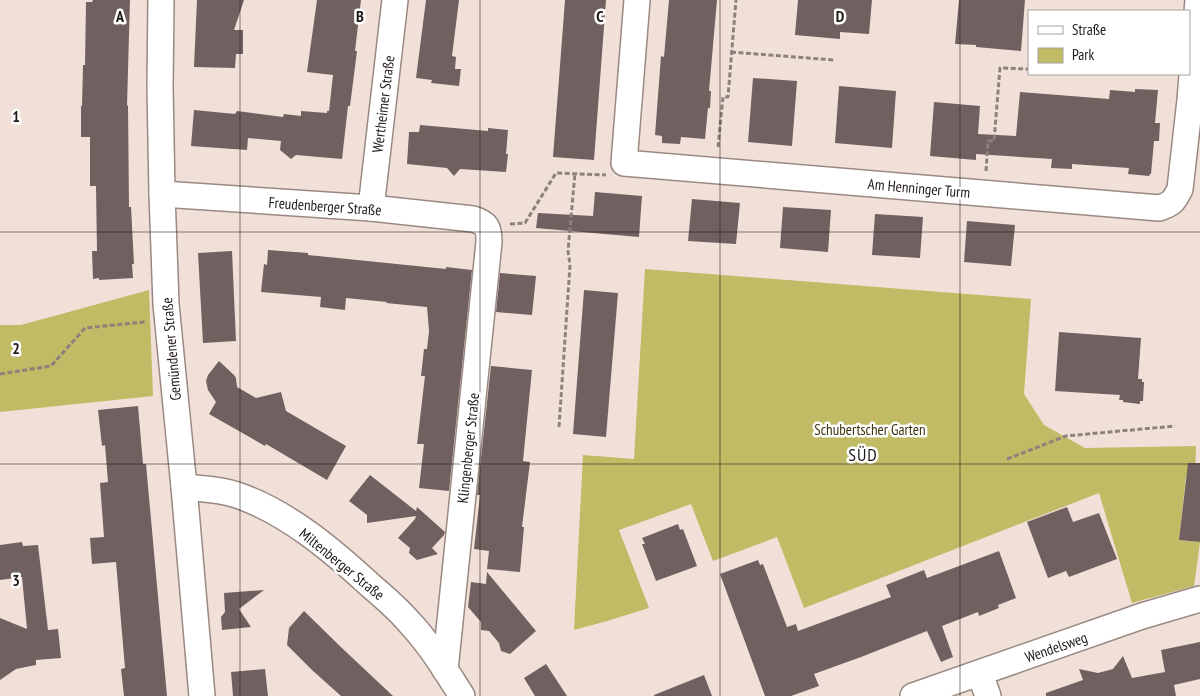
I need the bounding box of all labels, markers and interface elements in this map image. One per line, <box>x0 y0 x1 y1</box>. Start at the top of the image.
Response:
text: A <box>115 6 125 26</box>
text: B <box>356 6 364 26</box>
text: C <box>596 6 604 26</box>
text: D <box>836 6 845 26</box>
legend <box>1028 10 1190 75</box>
text: Straße <box>1072 20 1106 39</box>
text: Park <box>1072 45 1094 64</box>
street label: Wertheimer Straße <box>368 54 398 154</box>
text: 1 <box>12 106 20 126</box>
street label: Am Henninger Turm <box>867 174 971 202</box>
street label: Freudenberger Straße <box>268 193 382 219</box>
street label: Gemündener Straße <box>157 297 185 401</box>
text: 2 <box>12 338 20 358</box>
street label: Klingenberger Straße <box>453 392 483 504</box>
park label: Schubertscher Garten <box>814 420 926 439</box>
district label: SÜD <box>848 443 878 466</box>
street label: Miltenberger Straße <box>296 524 388 604</box>
text: 3 <box>12 570 20 590</box>
street label: Wendelsweg <box>1022 627 1090 667</box>

